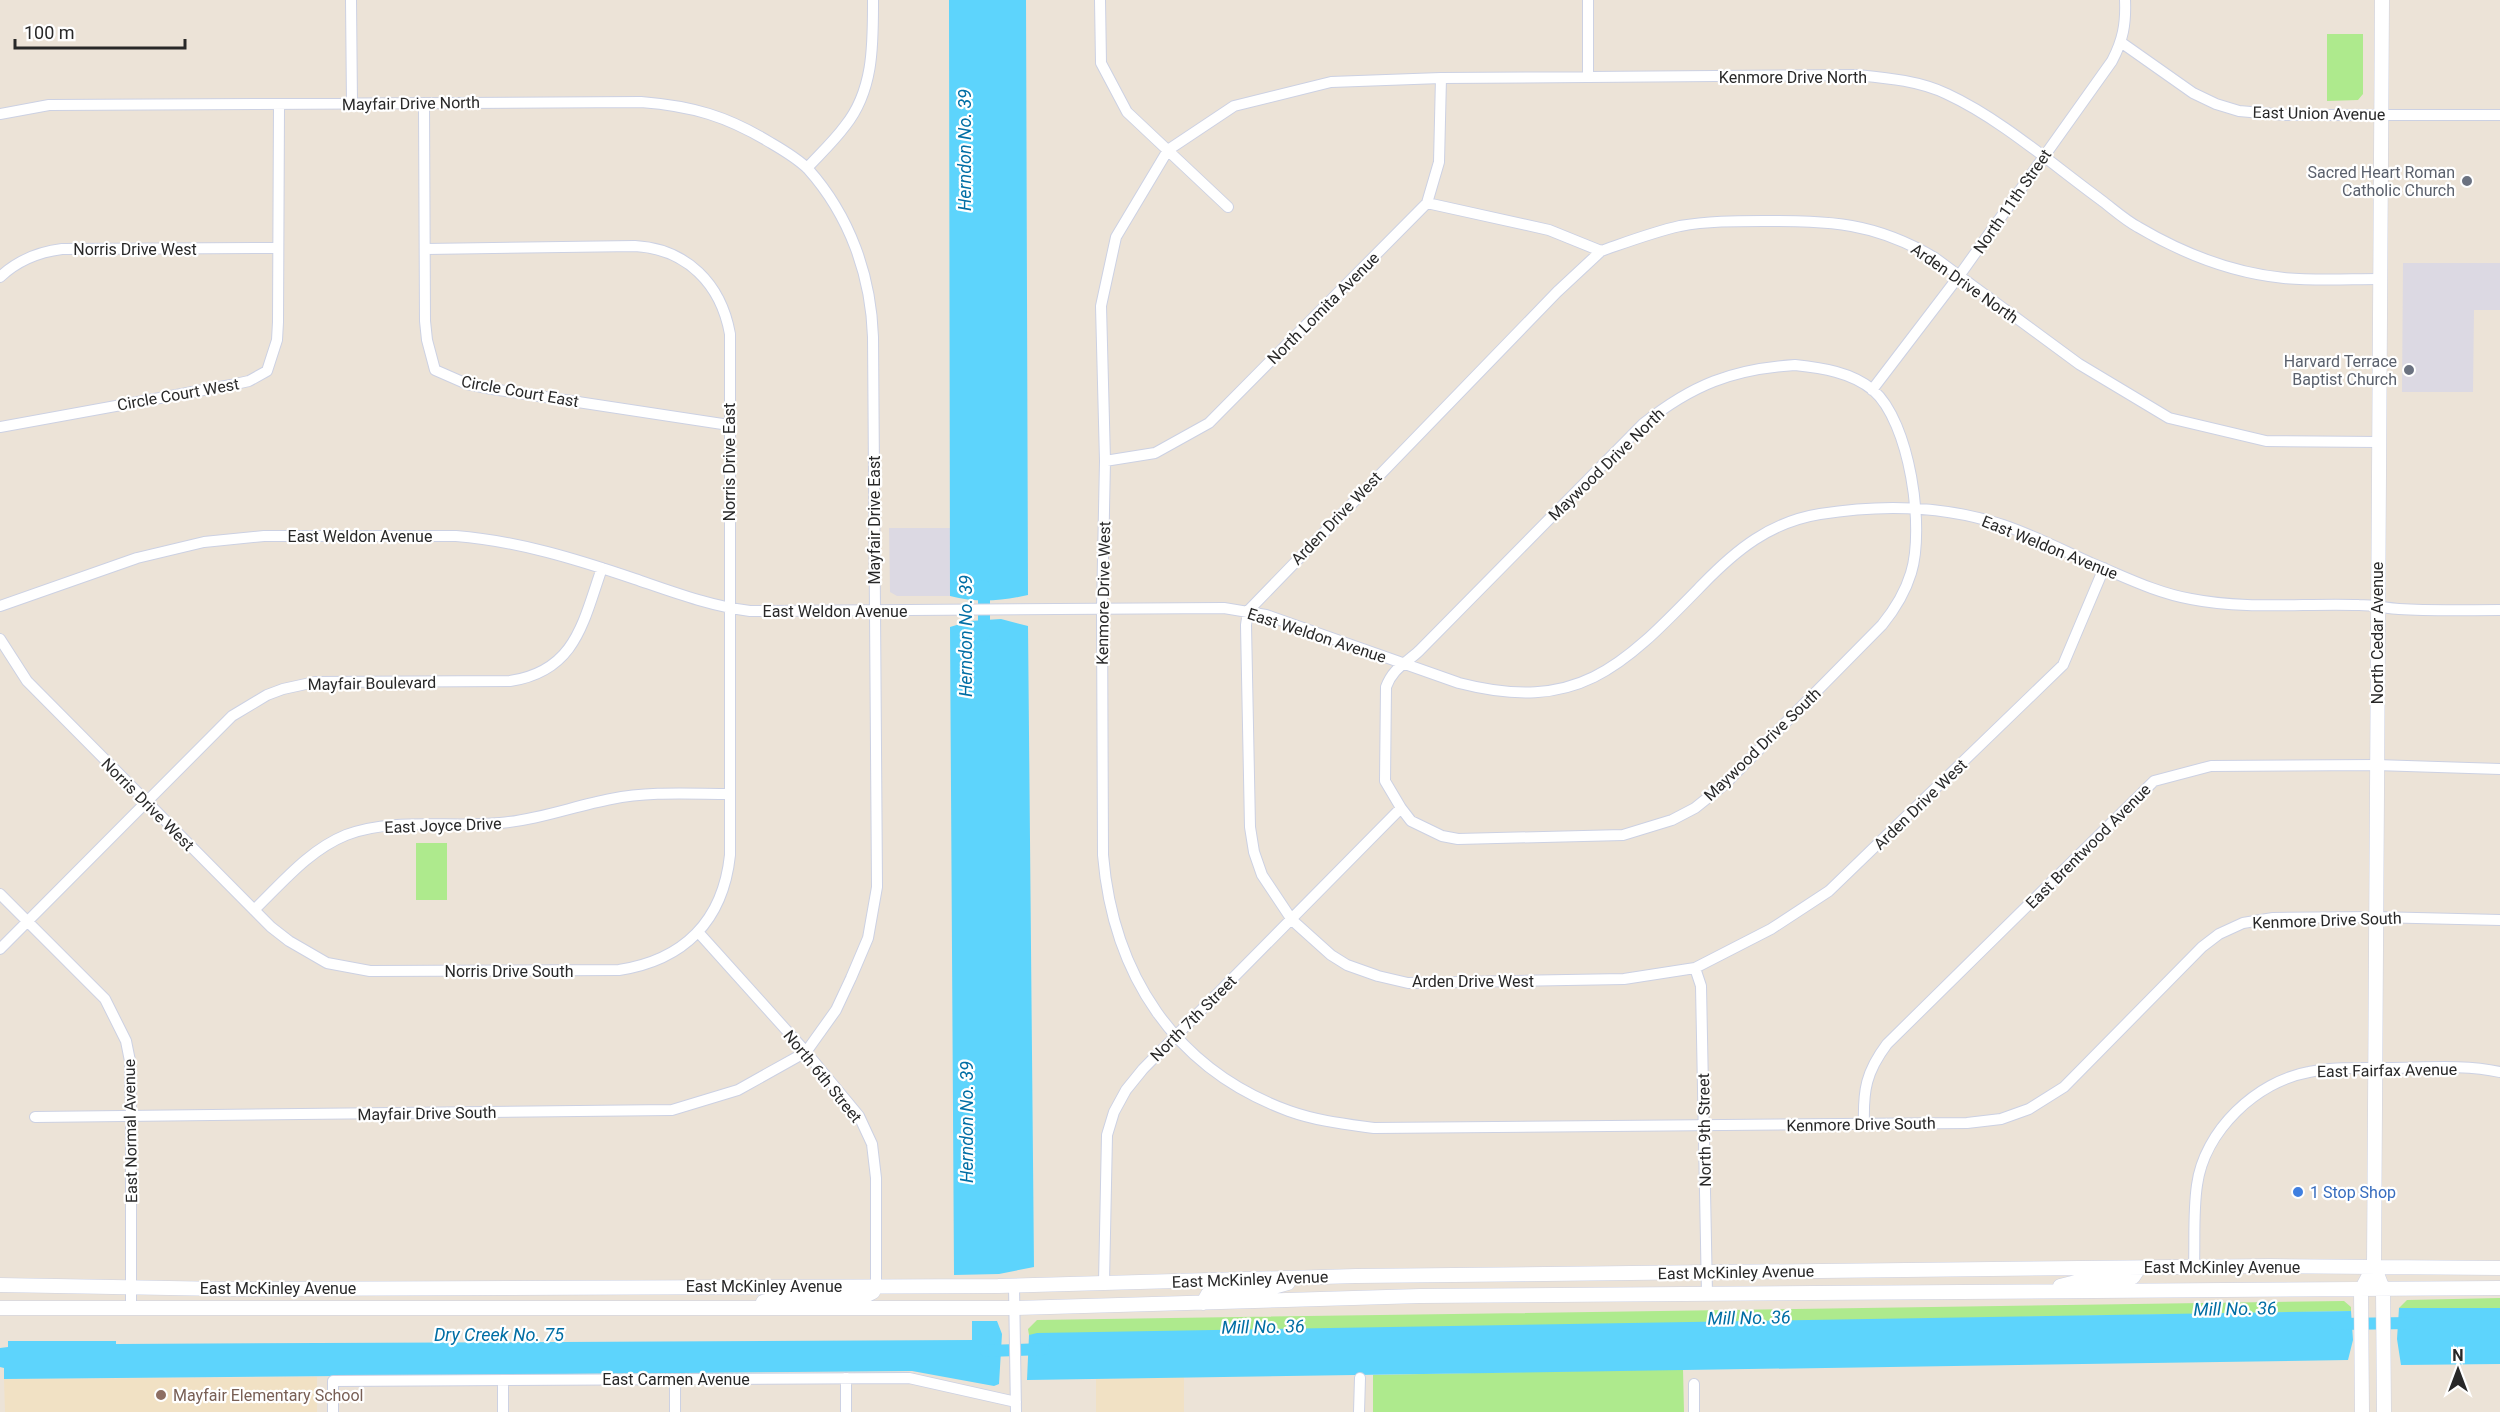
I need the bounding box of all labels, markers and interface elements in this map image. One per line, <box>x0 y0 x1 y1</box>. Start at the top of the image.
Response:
scale bar <box>15 12 184 50</box>
text: 100 m <box>24 22 75 43</box>
street label: Kenmore Drive North <box>1719 68 1867 87</box>
water label: Herndon No. 39 <box>954 89 975 211</box>
street label: Mayfair Drive North <box>342 93 480 114</box>
street label: East Union Avenue <box>2253 103 2385 124</box>
street label: North 11th Street <box>1969 146 2055 257</box>
place label: Sacred Heart Roman Catholic Church <box>2308 163 2455 200</box>
marker: Sacred Heart Roman Catholic Church <box>2460 174 2474 188</box>
street label: Arden Drive North <box>1908 239 2022 327</box>
street label: Norris Drive West <box>73 240 197 259</box>
street label: North Lomita Avenue <box>1264 249 1383 368</box>
place label: Harvard Terrace Baptist Church <box>2284 352 2397 389</box>
marker: Harvard Terrace Baptist Church <box>2402 363 2416 377</box>
street label: Circle Court East <box>460 372 580 411</box>
street label: Circle Court West <box>116 374 241 415</box>
street label: Norris Drive East <box>720 403 739 521</box>
street label: Maywood Drive North <box>1544 404 1668 525</box>
street label: Mayfair Drive East <box>865 456 884 584</box>
street label: Arden Drive West <box>1287 468 1386 569</box>
street label: East Weldon Avenue <box>1979 512 2121 583</box>
street label: Kenmore Drive West <box>1093 521 1114 665</box>
street label: East Weldon Avenue <box>288 527 432 546</box>
street label: North Cedar Avenue <box>2368 562 2387 704</box>
water label: Herndon No. 39 <box>955 575 976 697</box>
street label: East Weldon Avenue <box>763 602 907 621</box>
street label: East Weldon Avenue <box>1245 604 1389 667</box>
street label: Mayfair Boulevard <box>308 673 436 694</box>
street label: Maywood Drive South <box>1700 684 1825 805</box>
street label: Norris Drive West <box>97 754 198 855</box>
street label: Arden Drive West <box>1870 755 1971 854</box>
street label: East Brentwood Avenue <box>2022 780 2155 913</box>
street label: East Joyce Drive <box>384 814 502 837</box>
street label: Kenmore Drive South <box>2252 908 2402 933</box>
street label: Norris Drive South <box>445 962 573 981</box>
street label: North 7th Street <box>1146 971 1240 1065</box>
street label: Arden Drive West <box>1412 972 1534 991</box>
street label: North 6th Street <box>779 1026 866 1126</box>
street label: East Normal Avenue <box>120 1059 141 1203</box>
street label: East Fairfax Avenue <box>2317 1060 2457 1081</box>
water label: Herndon No. 39 <box>956 1061 977 1183</box>
street label: North 9th Street <box>1694 1073 1715 1187</box>
street label: Mayfair Drive South <box>357 1103 497 1124</box>
street label: Kenmore Drive South <box>1786 1114 1936 1135</box>
place label: 1 Stop Shop <box>2310 1183 2396 1202</box>
marker: 1 Stop Shop <box>2291 1185 2305 1199</box>
street label: East McKinley Avenue <box>2144 1258 2300 1277</box>
street label: East McKinley Avenue <box>1658 1262 1814 1283</box>
street label: East McKinley Avenue <box>1171 1267 1329 1292</box>
street label: East McKinley Avenue <box>686 1277 842 1296</box>
street label: East McKinley Avenue <box>200 1279 356 1298</box>
water label: Mill No. 36 <box>2193 1297 2277 1320</box>
water label: Mill No. 36 <box>1707 1306 1791 1329</box>
water label: Mill No. 36 <box>1221 1315 1305 1338</box>
water label: Dry Creek No. 75 <box>434 1324 564 1345</box>
north arrow <box>2428 1340 2488 1400</box>
text: N <box>2452 1346 2464 1365</box>
street label: East Carmen Avenue <box>602 1370 750 1389</box>
place label: Mayfair Elementary School <box>173 1386 363 1405</box>
marker: Mayfair Elementary School <box>154 1388 168 1402</box>

